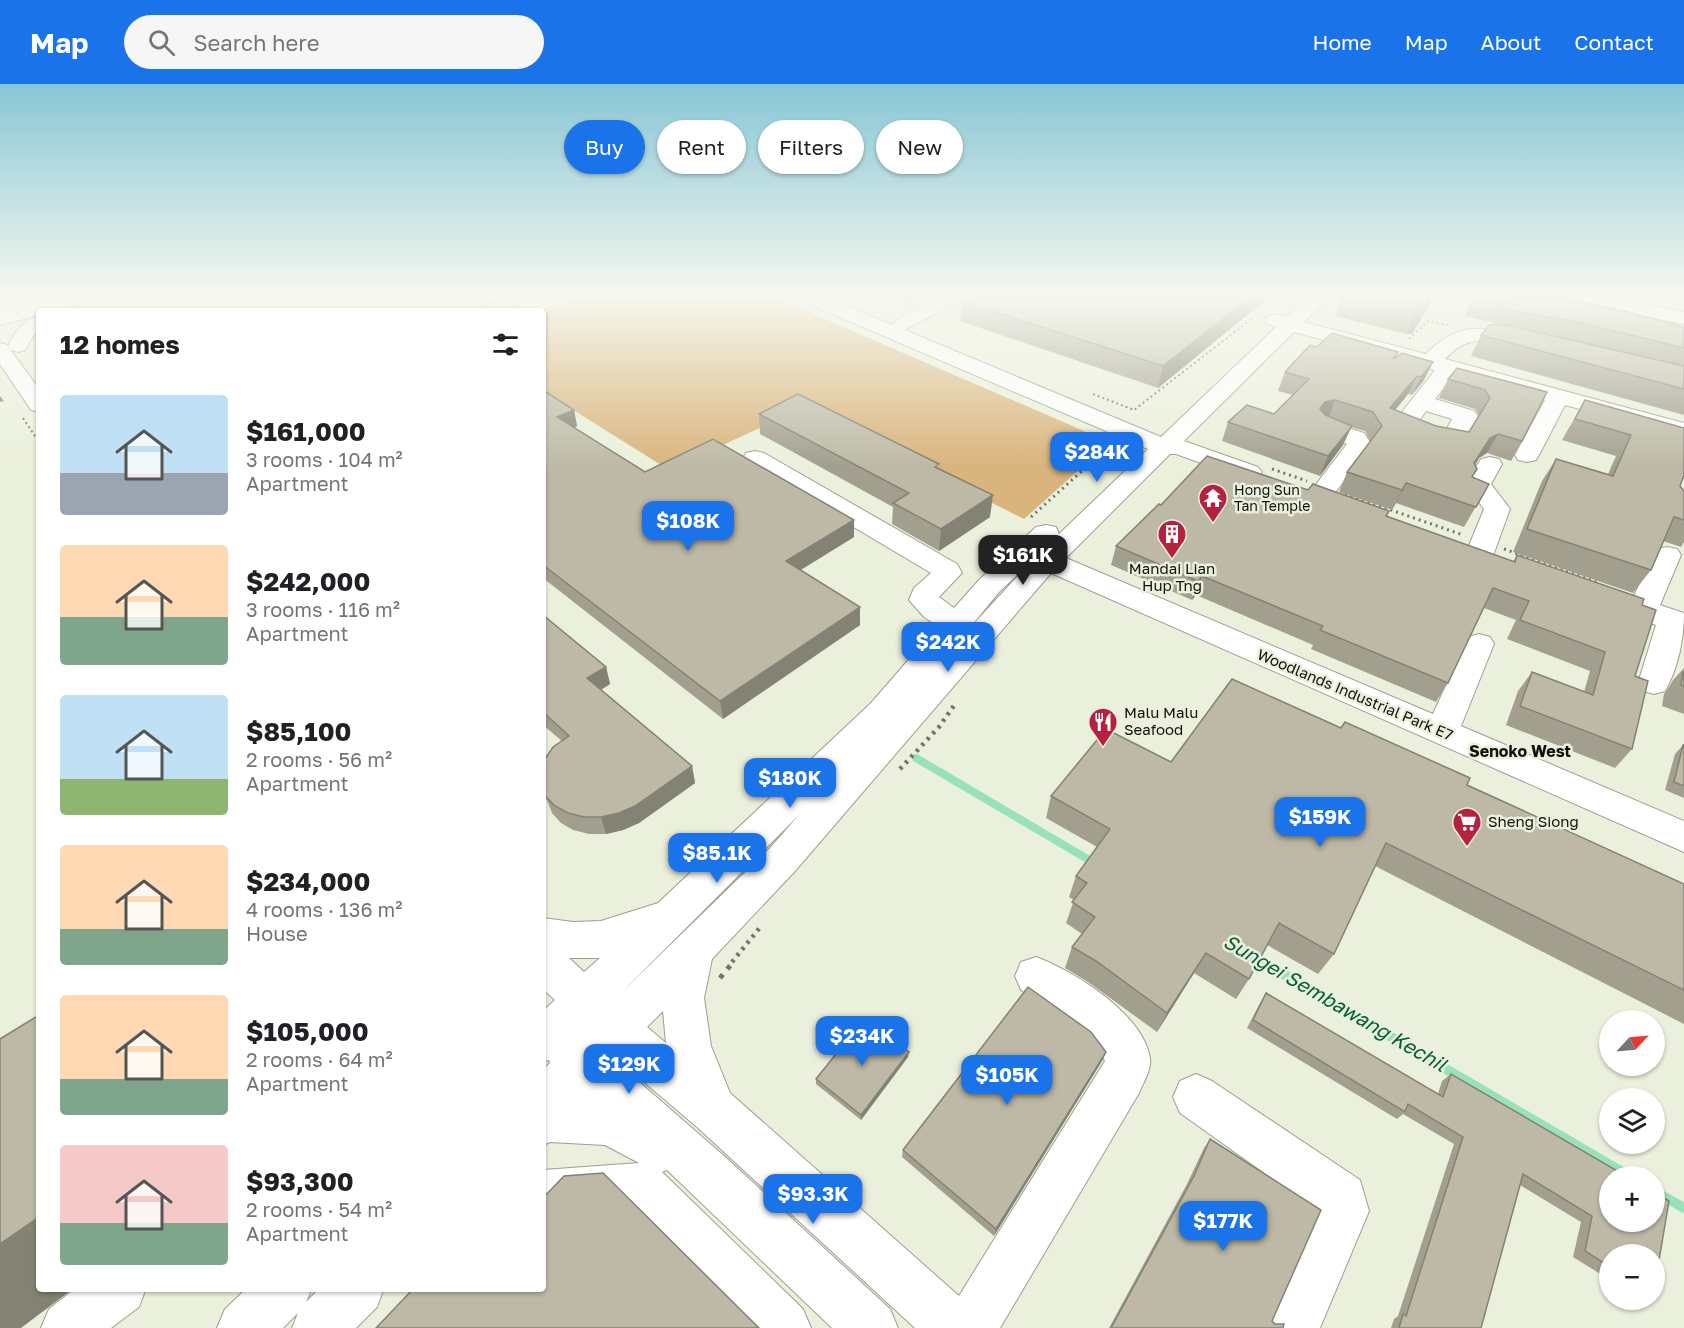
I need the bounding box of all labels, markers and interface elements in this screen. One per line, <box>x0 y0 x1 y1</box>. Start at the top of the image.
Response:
search box <box>124 15 544 69</box>
text: Map <box>30 26 88 59</box>
icon: search <box>145 26 178 59</box>
text: Search here <box>193 29 319 56</box>
text: Home <box>1312 29 1372 55</box>
text: Map <box>1405 29 1448 55</box>
text: About <box>1481 29 1541 55</box>
text: Contact <box>1574 29 1654 55</box>
chip: Buy <box>564 120 645 174</box>
chip: Rent <box>657 120 746 174</box>
chip: Filters <box>758 120 864 174</box>
chip: New <box>876 120 963 174</box>
icon: filters <box>489 328 522 361</box>
text: 12 homes <box>60 329 180 360</box>
text: $161,000 <box>246 416 366 447</box>
icon: home <box>108 419 180 491</box>
pin: $284K <box>1055 432 1139 483</box>
text: $284K <box>1064 439 1130 463</box>
text: 3 rooms · 104 m² <box>246 447 403 471</box>
text: Apartment <box>246 471 349 495</box>
place label: Hong Sun Tan Temple <box>1234 481 1310 514</box>
temple icon: Hong Sun Tan Temple <box>1197 482 1229 524</box>
pin: $108K <box>646 501 730 552</box>
text: $108K <box>656 508 720 532</box>
building icon: Mandai Lian Hup Tng <box>1156 518 1188 560</box>
pin: $161K <box>981 535 1065 586</box>
text: $161K <box>992 542 1054 566</box>
place label: Mandai Lian Hup Tng <box>1129 559 1215 594</box>
text: $242,000 <box>246 566 370 597</box>
icon: home <box>108 569 180 641</box>
text: 3 rooms · 116 m² <box>246 597 400 621</box>
text: Apartment <box>246 621 349 645</box>
pin: $242K <box>906 622 990 673</box>
text: $242K <box>916 629 980 653</box>
street label: Woodlands Industrial Park E7 <box>1255 645 1456 744</box>
place label: Malu Malu Seafood <box>1124 703 1198 738</box>
restaurant icon: Malu Malu Seafood <box>1087 706 1119 748</box>
text: $85,100 <box>246 716 351 747</box>
icon: home <box>108 719 180 791</box>
district label: Senoko West <box>1469 741 1571 761</box>
text: 2 rooms · 56 m² <box>246 747 392 771</box>
pin: $180K <box>748 758 832 809</box>
text: $180K <box>758 765 822 789</box>
text: Apartment <box>246 771 349 795</box>
pin: $159K <box>1278 797 1362 848</box>
text: $159K <box>1288 804 1352 828</box>
supermarket icon: Sheng Siong <box>1451 806 1483 848</box>
place label: Sheng Siong <box>1488 812 1579 830</box>
pin: $85.1K <box>668 833 766 884</box>
text: $85.1K <box>682 840 752 864</box>
text: $234,000 <box>246 866 370 897</box>
icon: home <box>108 869 180 941</box>
text: 4 rooms · 136 m² <box>246 897 403 921</box>
text: House <box>246 921 308 945</box>
water label: Sungei Sembawang Kechil <box>1219 928 1452 1077</box>
north arrow <box>1599 1010 1665 1076</box>
map controls <box>1599 1010 1665 1310</box>
text: $105,000 <box>246 1016 369 1047</box>
pin: $234K <box>820 1016 904 1067</box>
icon: home <box>108 1019 180 1091</box>
text: $234K <box>830 1023 894 1047</box>
pin: $129K <box>587 1044 671 1095</box>
text: 2 rooms · 64 m² <box>246 1047 393 1071</box>
text: $129K <box>597 1051 661 1075</box>
pin: $105K <box>965 1055 1049 1106</box>
text: $105K <box>975 1062 1039 1086</box>
text: Apartment <box>246 1071 349 1095</box>
button: layers <box>1599 1088 1665 1154</box>
text: $93,300 <box>246 1166 354 1197</box>
button: + <box>1599 1166 1665 1232</box>
icon: home <box>108 1169 180 1241</box>
pin: $93.3K <box>764 1174 862 1225</box>
text: $93.3K <box>777 1181 849 1205</box>
text: 2 rooms · 54 m² <box>246 1197 392 1221</box>
pin: $177K <box>1181 1201 1265 1252</box>
text: $177K <box>1193 1208 1253 1232</box>
text: Apartment <box>246 1221 349 1245</box>
button: − <box>1599 1244 1665 1310</box>

